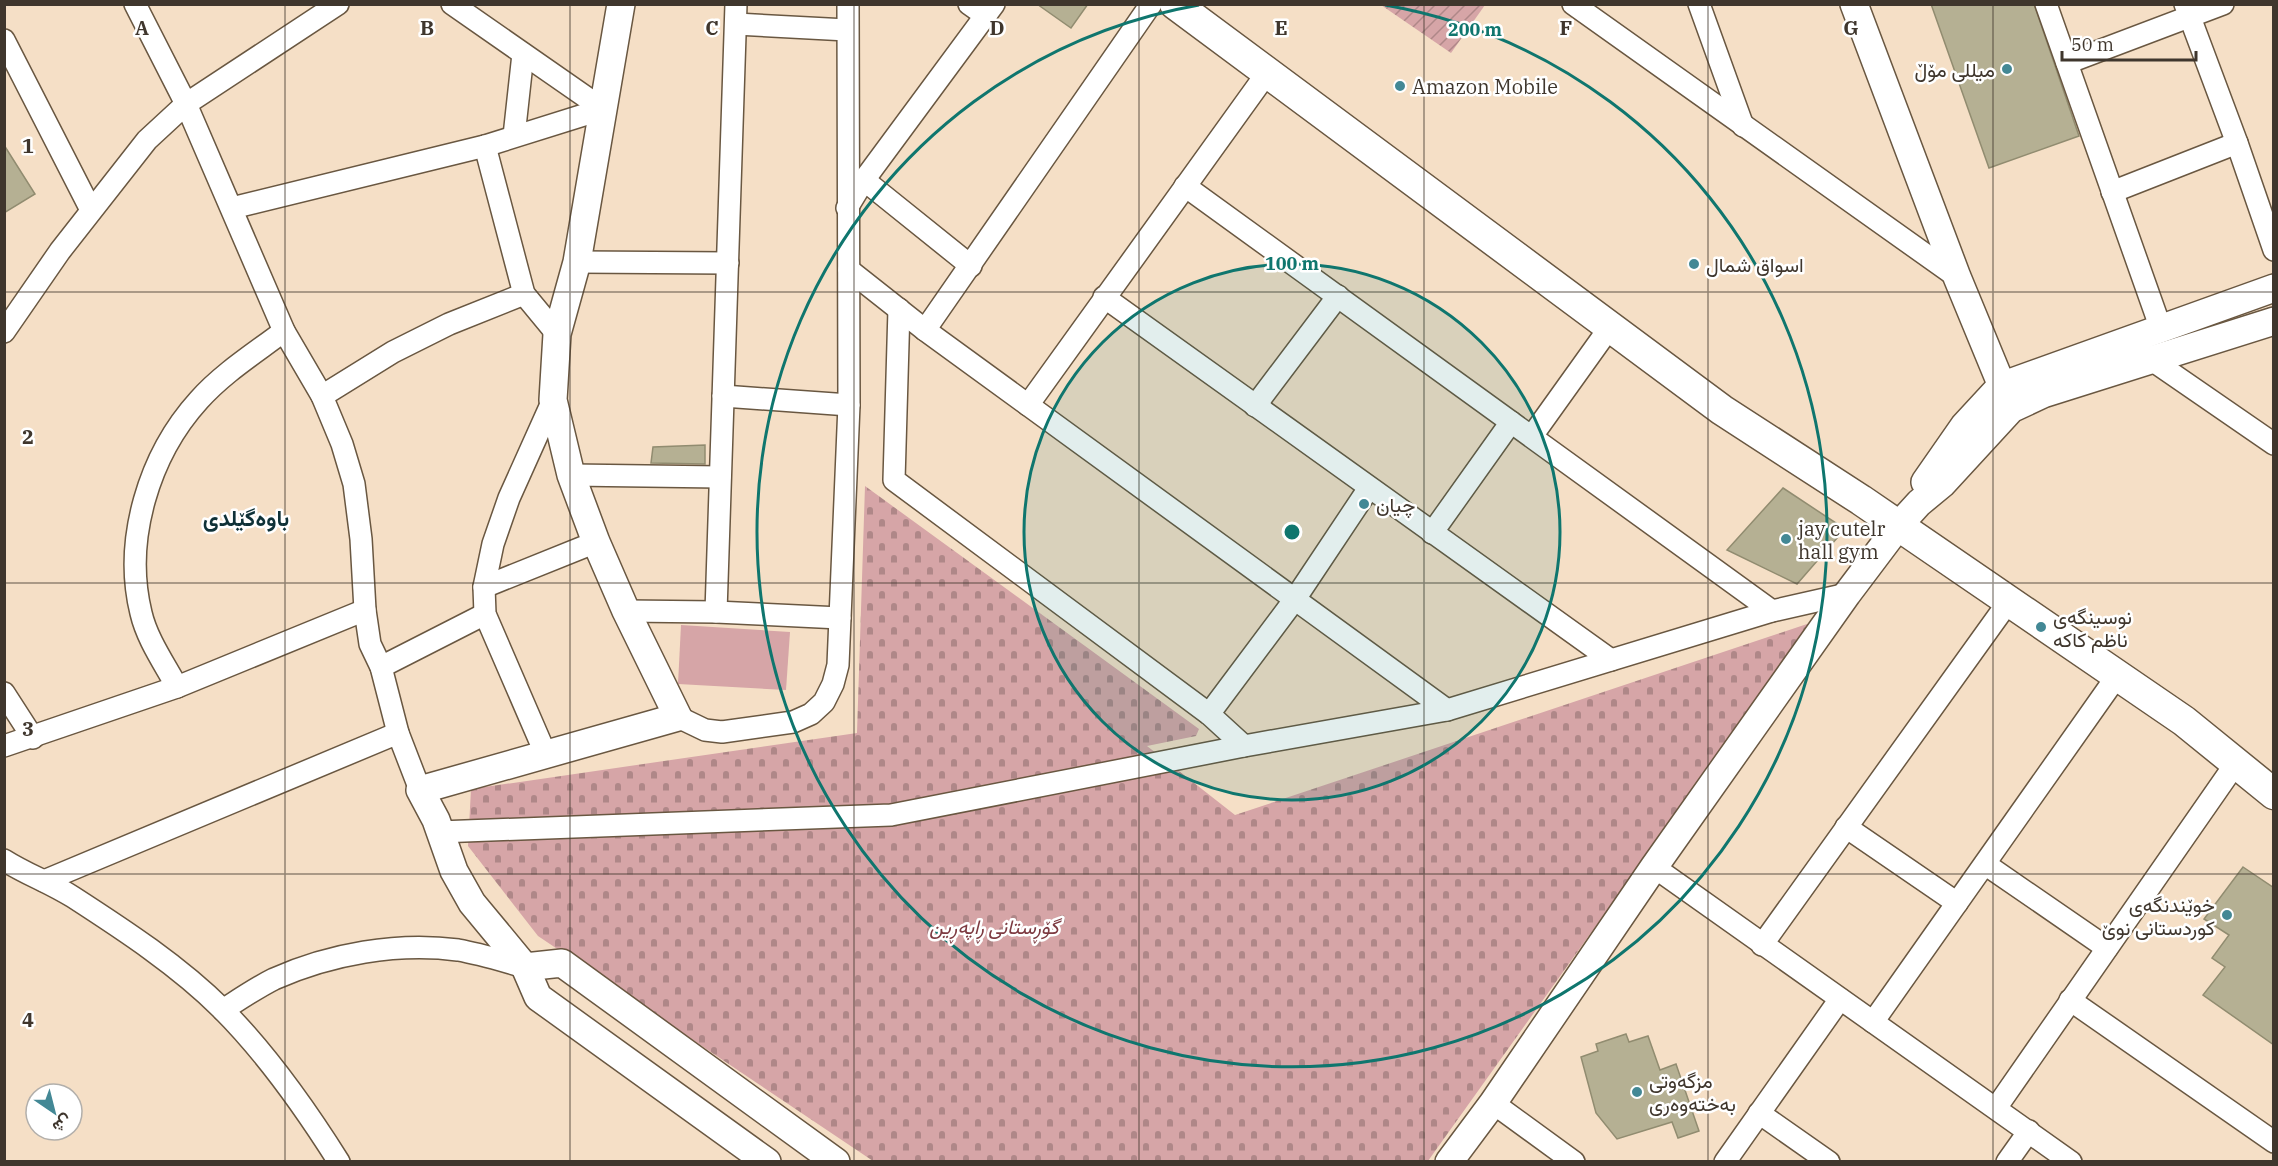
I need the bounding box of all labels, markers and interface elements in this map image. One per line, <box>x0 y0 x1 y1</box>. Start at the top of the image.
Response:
text: A <box>135 14 149 41</box>
text: B <box>420 14 434 41</box>
text: C <box>705 14 719 41</box>
text: D <box>989 14 1005 41</box>
text: E <box>1274 14 1288 41</box>
text: F <box>1560 14 1572 41</box>
text: G <box>1843 14 1859 41</box>
text: 200 m <box>1448 18 1503 41</box>
scale bar <box>2062 24 2196 62</box>
text: 50 m <box>2071 33 2114 56</box>
place label: میللی مۆڵ <box>1914 56 1995 83</box>
marker: میللی مۆڵ <box>2000 62 2014 76</box>
place label: Amazon Mobile <box>1412 73 1558 100</box>
marker: Amazon Mobile <box>1393 79 1407 93</box>
text: 1 <box>22 132 34 159</box>
place label: اسواق شمال <box>1706 251 1804 278</box>
text: 100 m <box>1265 252 1320 275</box>
marker: اسواق شمال <box>1687 257 1701 271</box>
text: 2 <box>22 423 34 450</box>
place label: چيان <box>1376 491 1415 519</box>
marker: چيان <box>1357 497 1371 511</box>
district label: باوەگێلدی <box>203 503 289 532</box>
place label: jay cutelr hall gym <box>1797 515 1886 565</box>
centre of rings <box>1282 522 1302 542</box>
marker: jay cutelr hall gym <box>1779 532 1793 546</box>
place label: نوسینگەی ناظم کاکە <box>2053 603 2132 653</box>
marker: نوسینگەی ناظم کاکە <box>2034 620 2048 634</box>
text: 3 <box>22 715 34 742</box>
place label: خوێندنگەی کوردستانی نوێ <box>2102 891 2215 941</box>
marker: خوێندنگەی کوردستانی نوێ <box>2220 908 2234 922</box>
park label: گۆڕستانی ڕاپەڕین <box>929 913 1063 944</box>
text: 4 <box>22 1006 34 1033</box>
place label: مزگەوتی بەختەوەری <box>1649 1067 1736 1117</box>
north arrow <box>24 1082 84 1142</box>
marker: مزگەوتی بەختەوەری <box>1630 1085 1644 1099</box>
text: ش <box>49 1111 76 1138</box>

